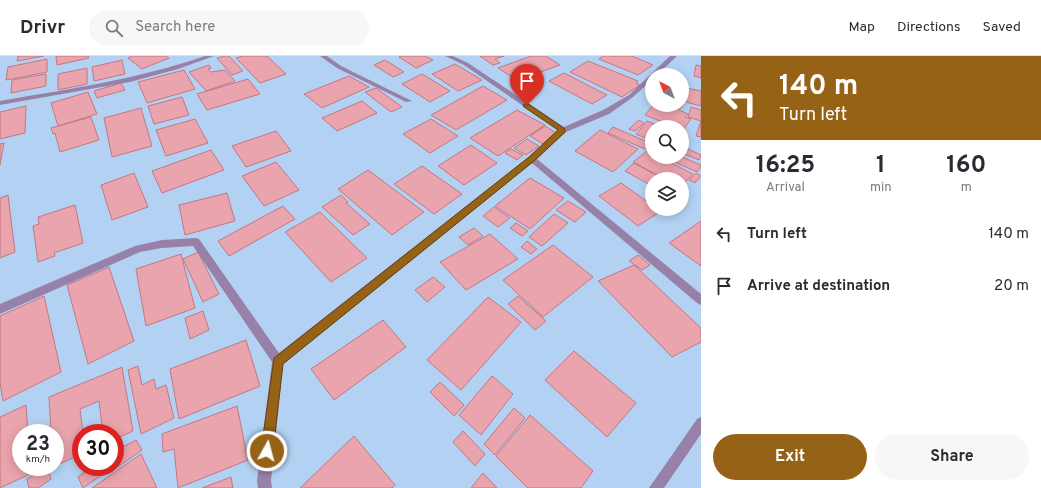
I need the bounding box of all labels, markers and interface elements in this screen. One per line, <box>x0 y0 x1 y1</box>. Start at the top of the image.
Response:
search box <box>89 10 369 46</box>
text: Drivr <box>20 16 65 40</box>
icon: search <box>103 17 125 39</box>
text: Search here <box>135 18 215 37</box>
text: Map <box>849 19 875 36</box>
text: Directions <box>897 19 961 36</box>
text: Saved <box>983 19 1021 36</box>
pin <box>510 64 544 105</box>
north arrow <box>645 68 689 112</box>
map controls <box>645 68 689 216</box>
text: 140 m <box>779 69 858 105</box>
icon: arrive <box>516 70 538 92</box>
icon: left <box>713 72 765 124</box>
text: Turn left <box>779 104 847 127</box>
button: search <box>645 120 689 164</box>
text: 16:25 <box>756 151 815 181</box>
text: 1 <box>876 151 886 181</box>
text: 160 <box>946 151 986 181</box>
button: layers <box>645 172 689 216</box>
text: Arrival <box>766 180 805 196</box>
text: min <box>870 180 892 196</box>
text: m <box>961 180 972 196</box>
icon: left <box>713 223 735 245</box>
text: Turn left <box>747 225 807 244</box>
text: 140 m <box>989 225 1029 244</box>
icon: arrive <box>713 275 735 297</box>
text: Arrive at destination <box>747 277 890 296</box>
text: 20 m <box>994 277 1029 296</box>
speed limit sign: 30 <box>72 424 124 476</box>
position arrow <box>246 430 288 472</box>
text: 23 <box>26 432 50 458</box>
button: Exit <box>713 434 867 480</box>
button: Share <box>875 434 1029 480</box>
text: km/h <box>26 453 50 466</box>

